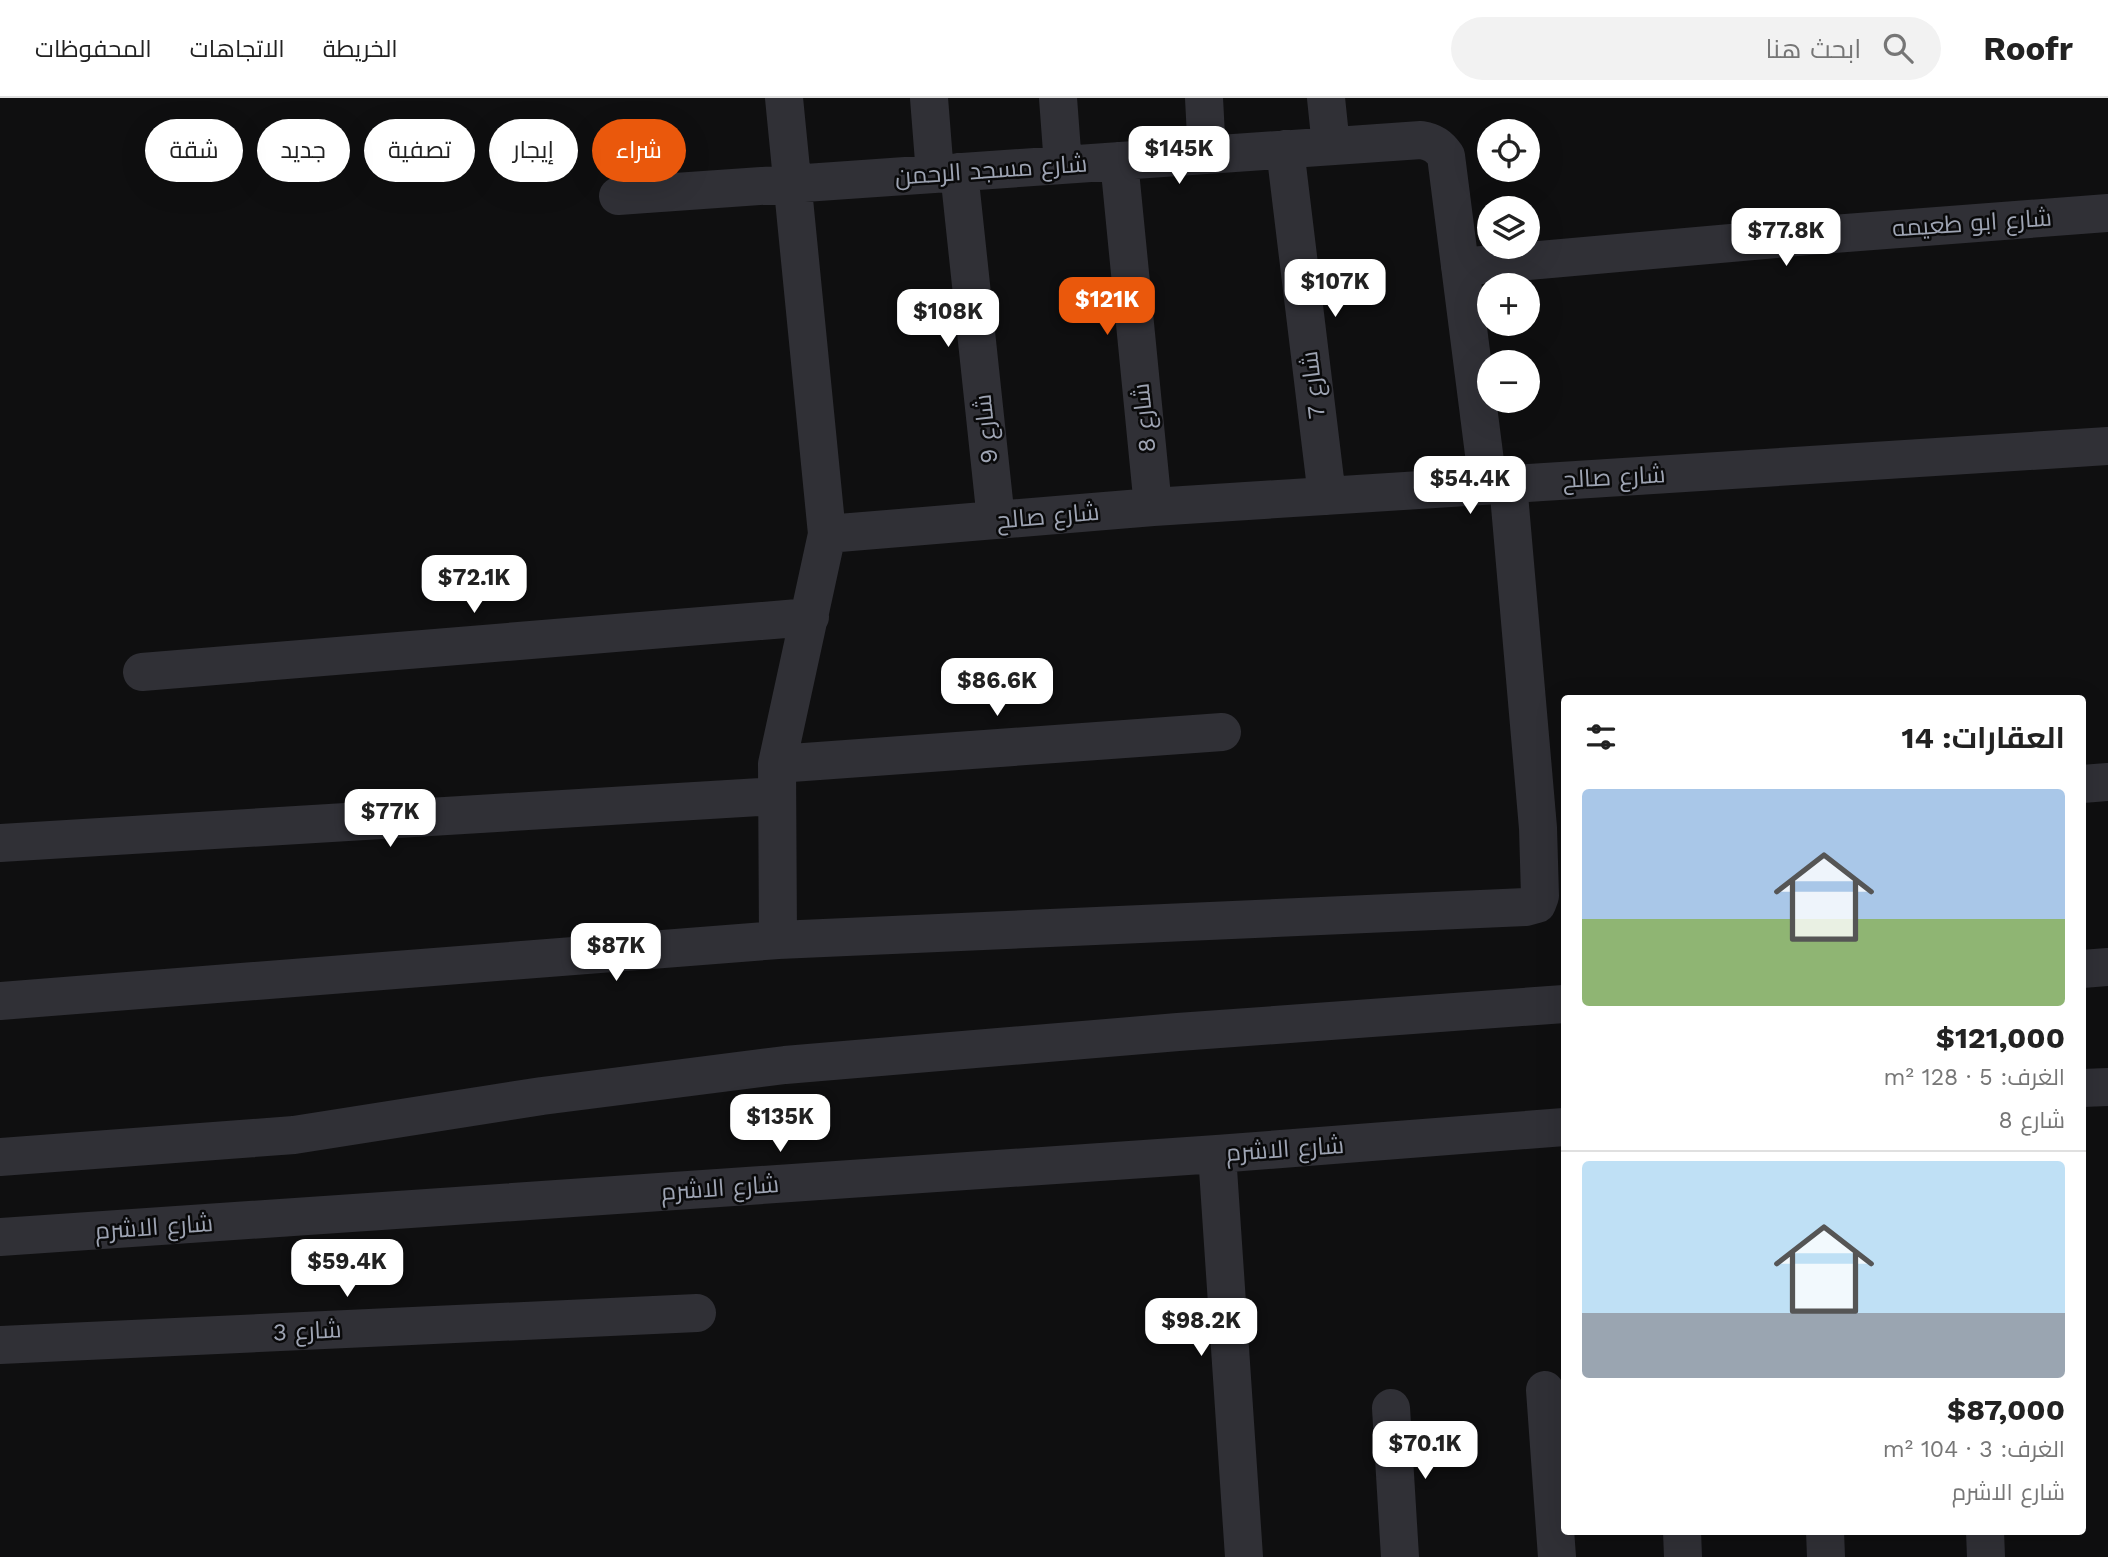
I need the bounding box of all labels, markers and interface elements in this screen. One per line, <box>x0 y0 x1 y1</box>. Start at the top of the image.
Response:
search box <box>1451 17 1941 80</box>
icon: search <box>1879 29 1917 67</box>
text: Roofr <box>1983 29 2073 68</box>
text: ابحث هنا <box>1765 34 1861 64</box>
text: المحفوظات <box>35 35 152 63</box>
text: الاتجاهات <box>190 35 285 63</box>
text: الخريطة <box>323 35 398 63</box>
chip: شقة <box>145 119 243 182</box>
chip: جديد <box>257 119 350 182</box>
chip: تصفية <box>364 119 475 182</box>
chip: إيجار <box>489 119 578 182</box>
chip: شراء <box>592 119 686 182</box>
map controls <box>1477 119 1540 413</box>
button: locate <box>1477 119 1540 182</box>
pin: $145K <box>1130 126 1228 186</box>
text: $145K <box>1145 135 1213 162</box>
street label: شارع مسجد الرحمن <box>894 149 1088 193</box>
button: layers <box>1477 196 1540 259</box>
street label: شارع ابو طعيمه <box>1891 203 2053 245</box>
pin: $77.8K <box>1729 208 1843 268</box>
text: $77.8K <box>1748 217 1825 244</box>
pin: $107K <box>1286 260 1384 319</box>
text: $107K <box>1301 268 1369 295</box>
button: + <box>1477 273 1540 336</box>
pin: $121K <box>1058 278 1156 337</box>
text: $121K <box>1075 286 1139 313</box>
pin: $108K <box>899 289 997 349</box>
text: $108K <box>913 298 983 325</box>
street label: شارع 7 <box>1295 349 1333 421</box>
button: − <box>1477 350 1540 413</box>
street label: شارع 8 <box>1126 382 1164 454</box>
street label: شارع 9 <box>968 393 1006 465</box>
pin: $54.4K <box>1413 456 1527 516</box>
street label: شارع صالح <box>1562 460 1666 496</box>
text: $54.4K <box>1430 465 1510 492</box>
street label: شارع صالح <box>995 498 1101 536</box>
pin: $72.1K <box>417 556 531 615</box>
text: $72.1K <box>438 564 510 591</box>
pin: $86.6K <box>940 658 1054 718</box>
text: $86.6K <box>957 667 1037 694</box>
icon: filters <box>1582 718 1620 756</box>
text: العقارات: 14 <box>1901 720 2065 755</box>
pin: $77K <box>349 790 431 849</box>
text: $77K <box>361 798 419 825</box>
icon: home <box>1761 834 1887 960</box>
pin: $87K <box>575 924 657 983</box>
text: $87K <box>587 932 645 959</box>
text: $121,000 <box>1936 1020 2065 1055</box>
text: الغرف: 5 · 128 m² <box>1884 1064 2065 1091</box>
pin: $135K <box>731 1094 829 1154</box>
text: $135K <box>746 1103 814 1130</box>
text: شارع 8 <box>1998 1107 2065 1134</box>
street label: شارع الاشرم <box>1225 1131 1345 1169</box>
street label: شارع الاشرم <box>660 1170 780 1208</box>
icon: home <box>1761 1206 1887 1332</box>
street label: شارع الاشرم <box>94 1209 214 1247</box>
pin: $59.4K <box>290 1240 404 1299</box>
text: $59.4K <box>307 1248 387 1275</box>
pin: $98.2K <box>1144 1298 1258 1358</box>
text: $98.2K <box>1161 1307 1241 1334</box>
street label: شارع 3 <box>272 1315 342 1349</box>
text: $87,000 <box>1947 1392 2065 1427</box>
pin: $70.1K <box>1368 1422 1482 1481</box>
text: $70.1K <box>1389 1430 1461 1457</box>
text: الغرف: 3 · 104 m² <box>1883 1436 2065 1463</box>
text: شارع الاشرم <box>1952 1479 2065 1506</box>

